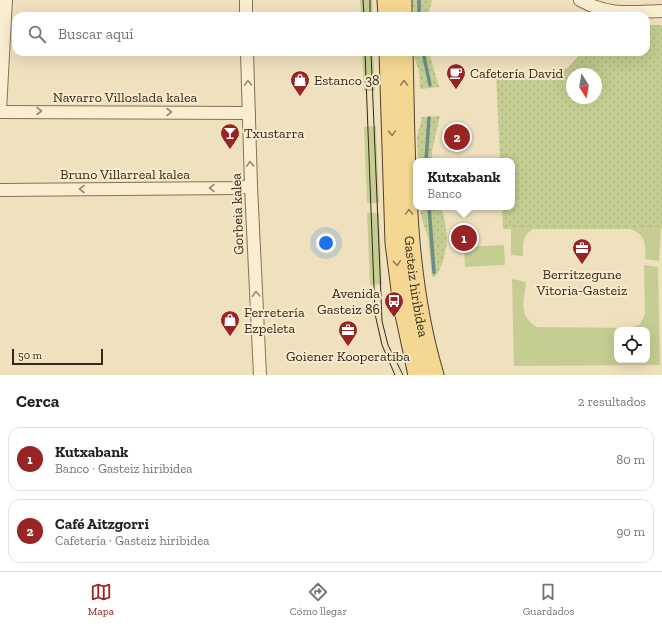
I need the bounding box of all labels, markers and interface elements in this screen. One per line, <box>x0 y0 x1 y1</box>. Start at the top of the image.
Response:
search box <box>12 12 650 56</box>
icon: search <box>26 23 48 45</box>
text: Buscar aquí <box>58 25 134 43</box>
cafe icon: Cafetería David <box>445 62 467 90</box>
place label: Cafetería David <box>470 65 564 82</box>
north arrow <box>566 68 602 104</box>
shop icon: Estanco 38 <box>289 69 311 97</box>
place label: Estanco 38 <box>314 72 380 89</box>
one-way arrow <box>244 80 252 86</box>
one-way arrow <box>400 80 408 86</box>
street label: Navarro Villoslada kalea <box>53 89 198 106</box>
one-way arrow <box>36 107 42 115</box>
one-way arrow <box>166 108 172 116</box>
bar icon: Txustarra <box>219 122 241 150</box>
pin: 2 <box>444 122 470 152</box>
place label: Txustarra <box>244 125 304 142</box>
one-way arrow <box>388 130 396 136</box>
popup <box>413 158 515 210</box>
one-way arrow <box>246 161 254 167</box>
street label: Bruno Villarreal kalea <box>60 166 190 183</box>
text: Kutxabank <box>427 168 501 186</box>
street label: Gorbeia kalea <box>228 173 247 255</box>
one-way arrow <box>209 184 215 192</box>
one-way arrow <box>79 185 85 193</box>
text: Banco <box>427 186 462 201</box>
one-way arrow <box>404 209 413 215</box>
pin: 1 <box>451 223 477 253</box>
your location <box>316 233 336 253</box>
street label: Gasteiz hiribidea <box>401 235 432 339</box>
office icon: Berritzegune Vitoria-Gasteiz <box>571 237 593 265</box>
one-way arrow <box>393 260 402 266</box>
place label: Berritzegune Vitoria-Gasteiz <box>535 266 628 299</box>
place label: Avenida Gasteiz 86 <box>317 285 380 318</box>
bus stop icon: Avenida Gasteiz 86 <box>383 290 405 318</box>
one-way arrow <box>251 291 260 297</box>
place label: Ferretería Ezpeleta <box>244 304 305 337</box>
shop icon: Ferretería Ezpeleta <box>219 309 241 337</box>
office icon: Goiener Kooperatiba <box>337 319 359 347</box>
map controls <box>614 327 650 363</box>
button: locate <box>614 327 650 363</box>
scale bar <box>12 347 103 366</box>
place label: Goiener Kooperatiba <box>286 348 410 365</box>
text: 50 m <box>18 349 42 362</box>
text: Cerca <box>16 391 59 411</box>
text: 2 resultados <box>578 394 646 409</box>
text: Kutxabank <box>55 443 128 461</box>
text: 1 <box>27 452 33 467</box>
text: 80 m <box>616 452 645 467</box>
text: Banco · Gasteiz hiribidea <box>55 461 193 476</box>
text: Café Aitzgorri <box>55 515 149 533</box>
text: 2 <box>27 524 33 539</box>
text: 90 m <box>616 524 645 539</box>
text: Cafetería · Gasteiz hiribidea <box>55 533 210 548</box>
tab: Mapa <box>88 581 114 618</box>
tab: Cómo llegar <box>290 581 347 618</box>
tab: Guardados <box>523 581 574 618</box>

